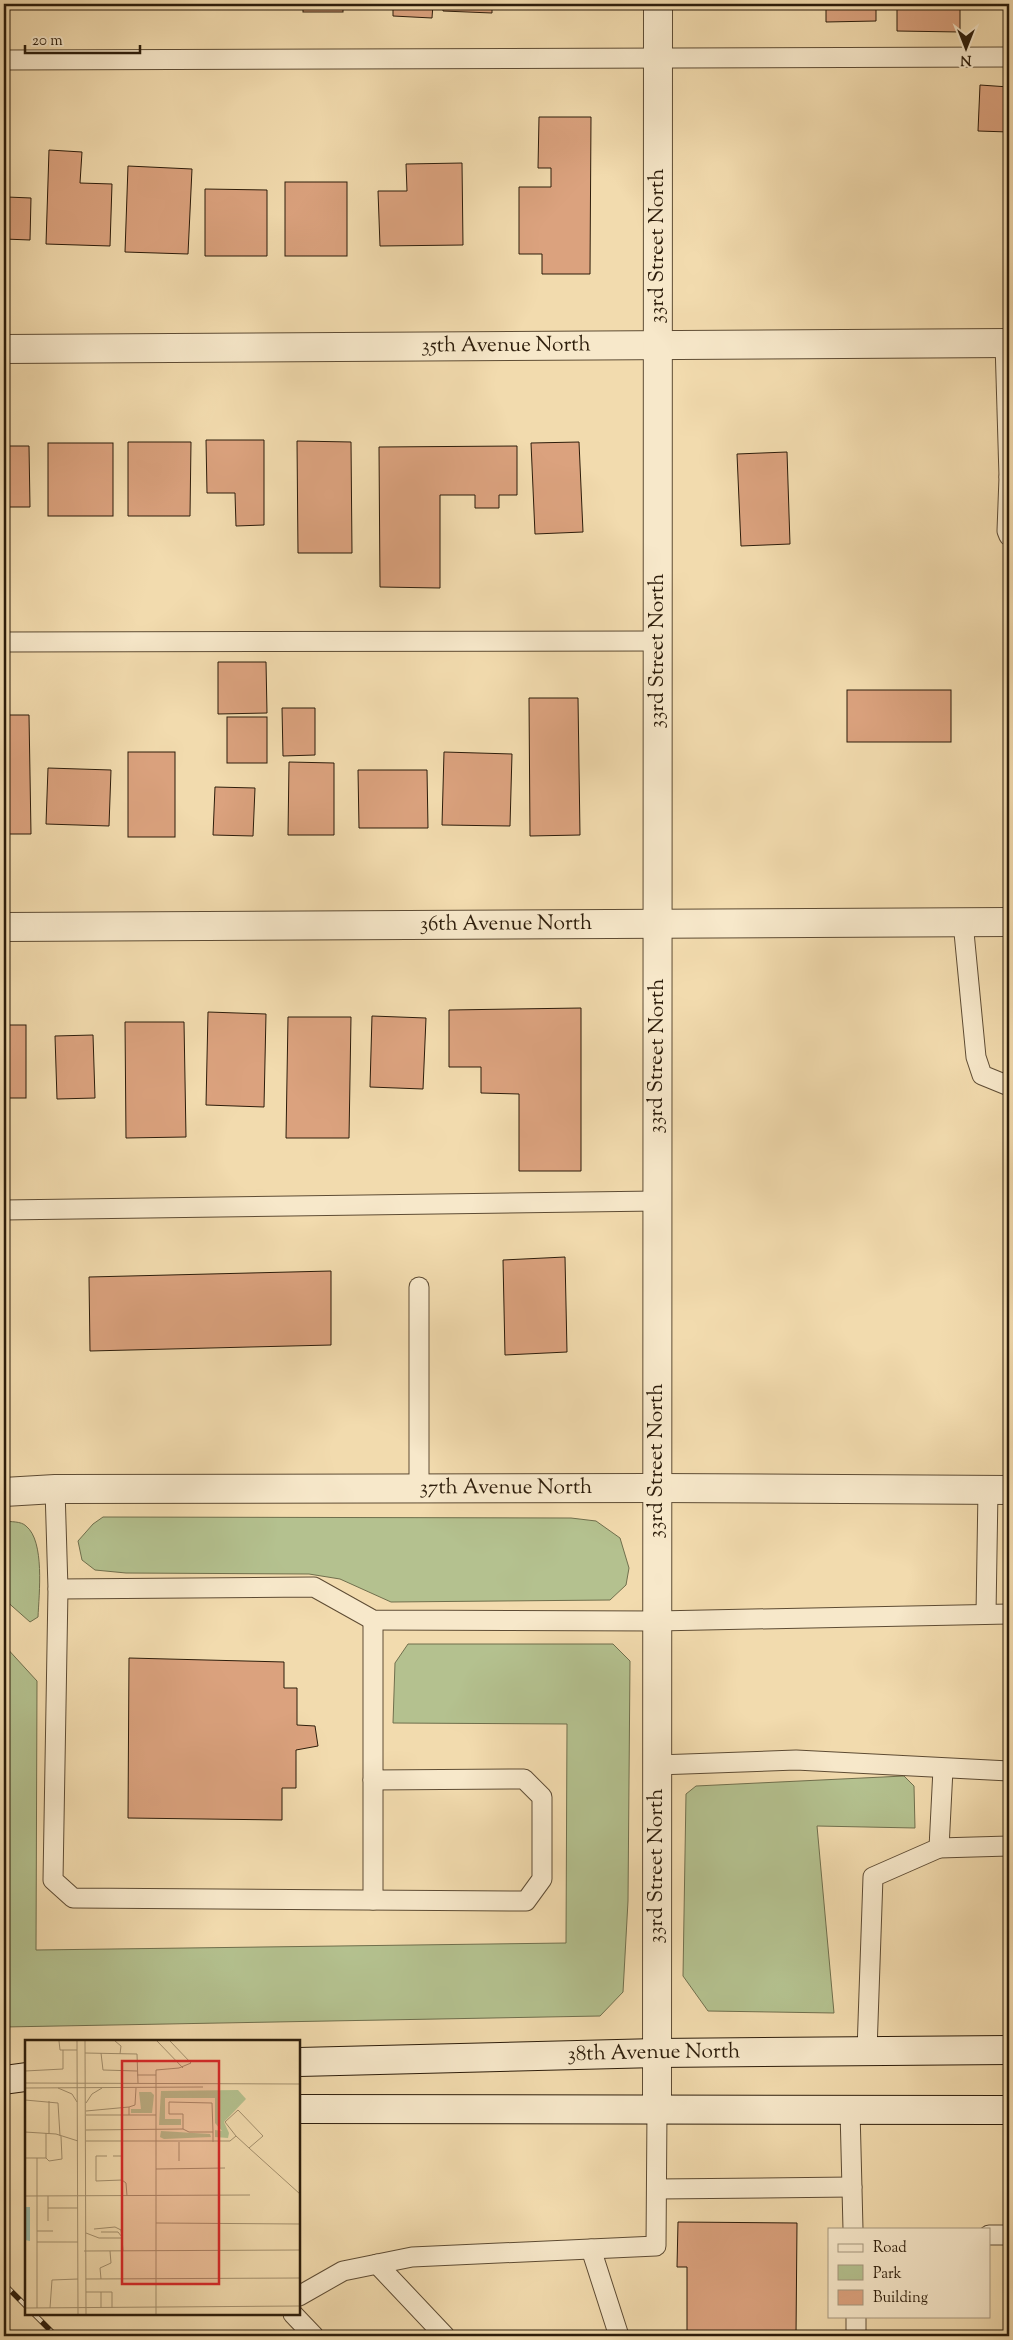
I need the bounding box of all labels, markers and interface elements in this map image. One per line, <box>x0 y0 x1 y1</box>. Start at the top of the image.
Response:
scale bar <box>25 22 140 54</box>
north arrow <box>940 22 990 72</box>
text: 20 m <box>32 31 63 52</box>
text: N <box>960 49 972 69</box>
street label: 33rd Street North <box>643 168 673 324</box>
street label: 35th Avenue North <box>421 330 591 362</box>
street label: 33rd Street North <box>643 573 673 729</box>
street label: 36th Avenue North <box>420 909 592 940</box>
street label: 33rd Street North <box>642 978 673 1134</box>
street label: 33rd Street North <box>642 1383 672 1539</box>
street label: 37th Avenue North <box>419 1473 592 1503</box>
street label: 33rd Street North <box>642 1788 672 1944</box>
street label: 38th Avenue North <box>567 2037 741 2070</box>
inset map <box>25 2040 300 2315</box>
legend <box>828 2228 990 2318</box>
text: Road <box>873 2238 907 2259</box>
text: Park <box>873 2264 902 2285</box>
text: Building <box>873 2288 928 2309</box>

